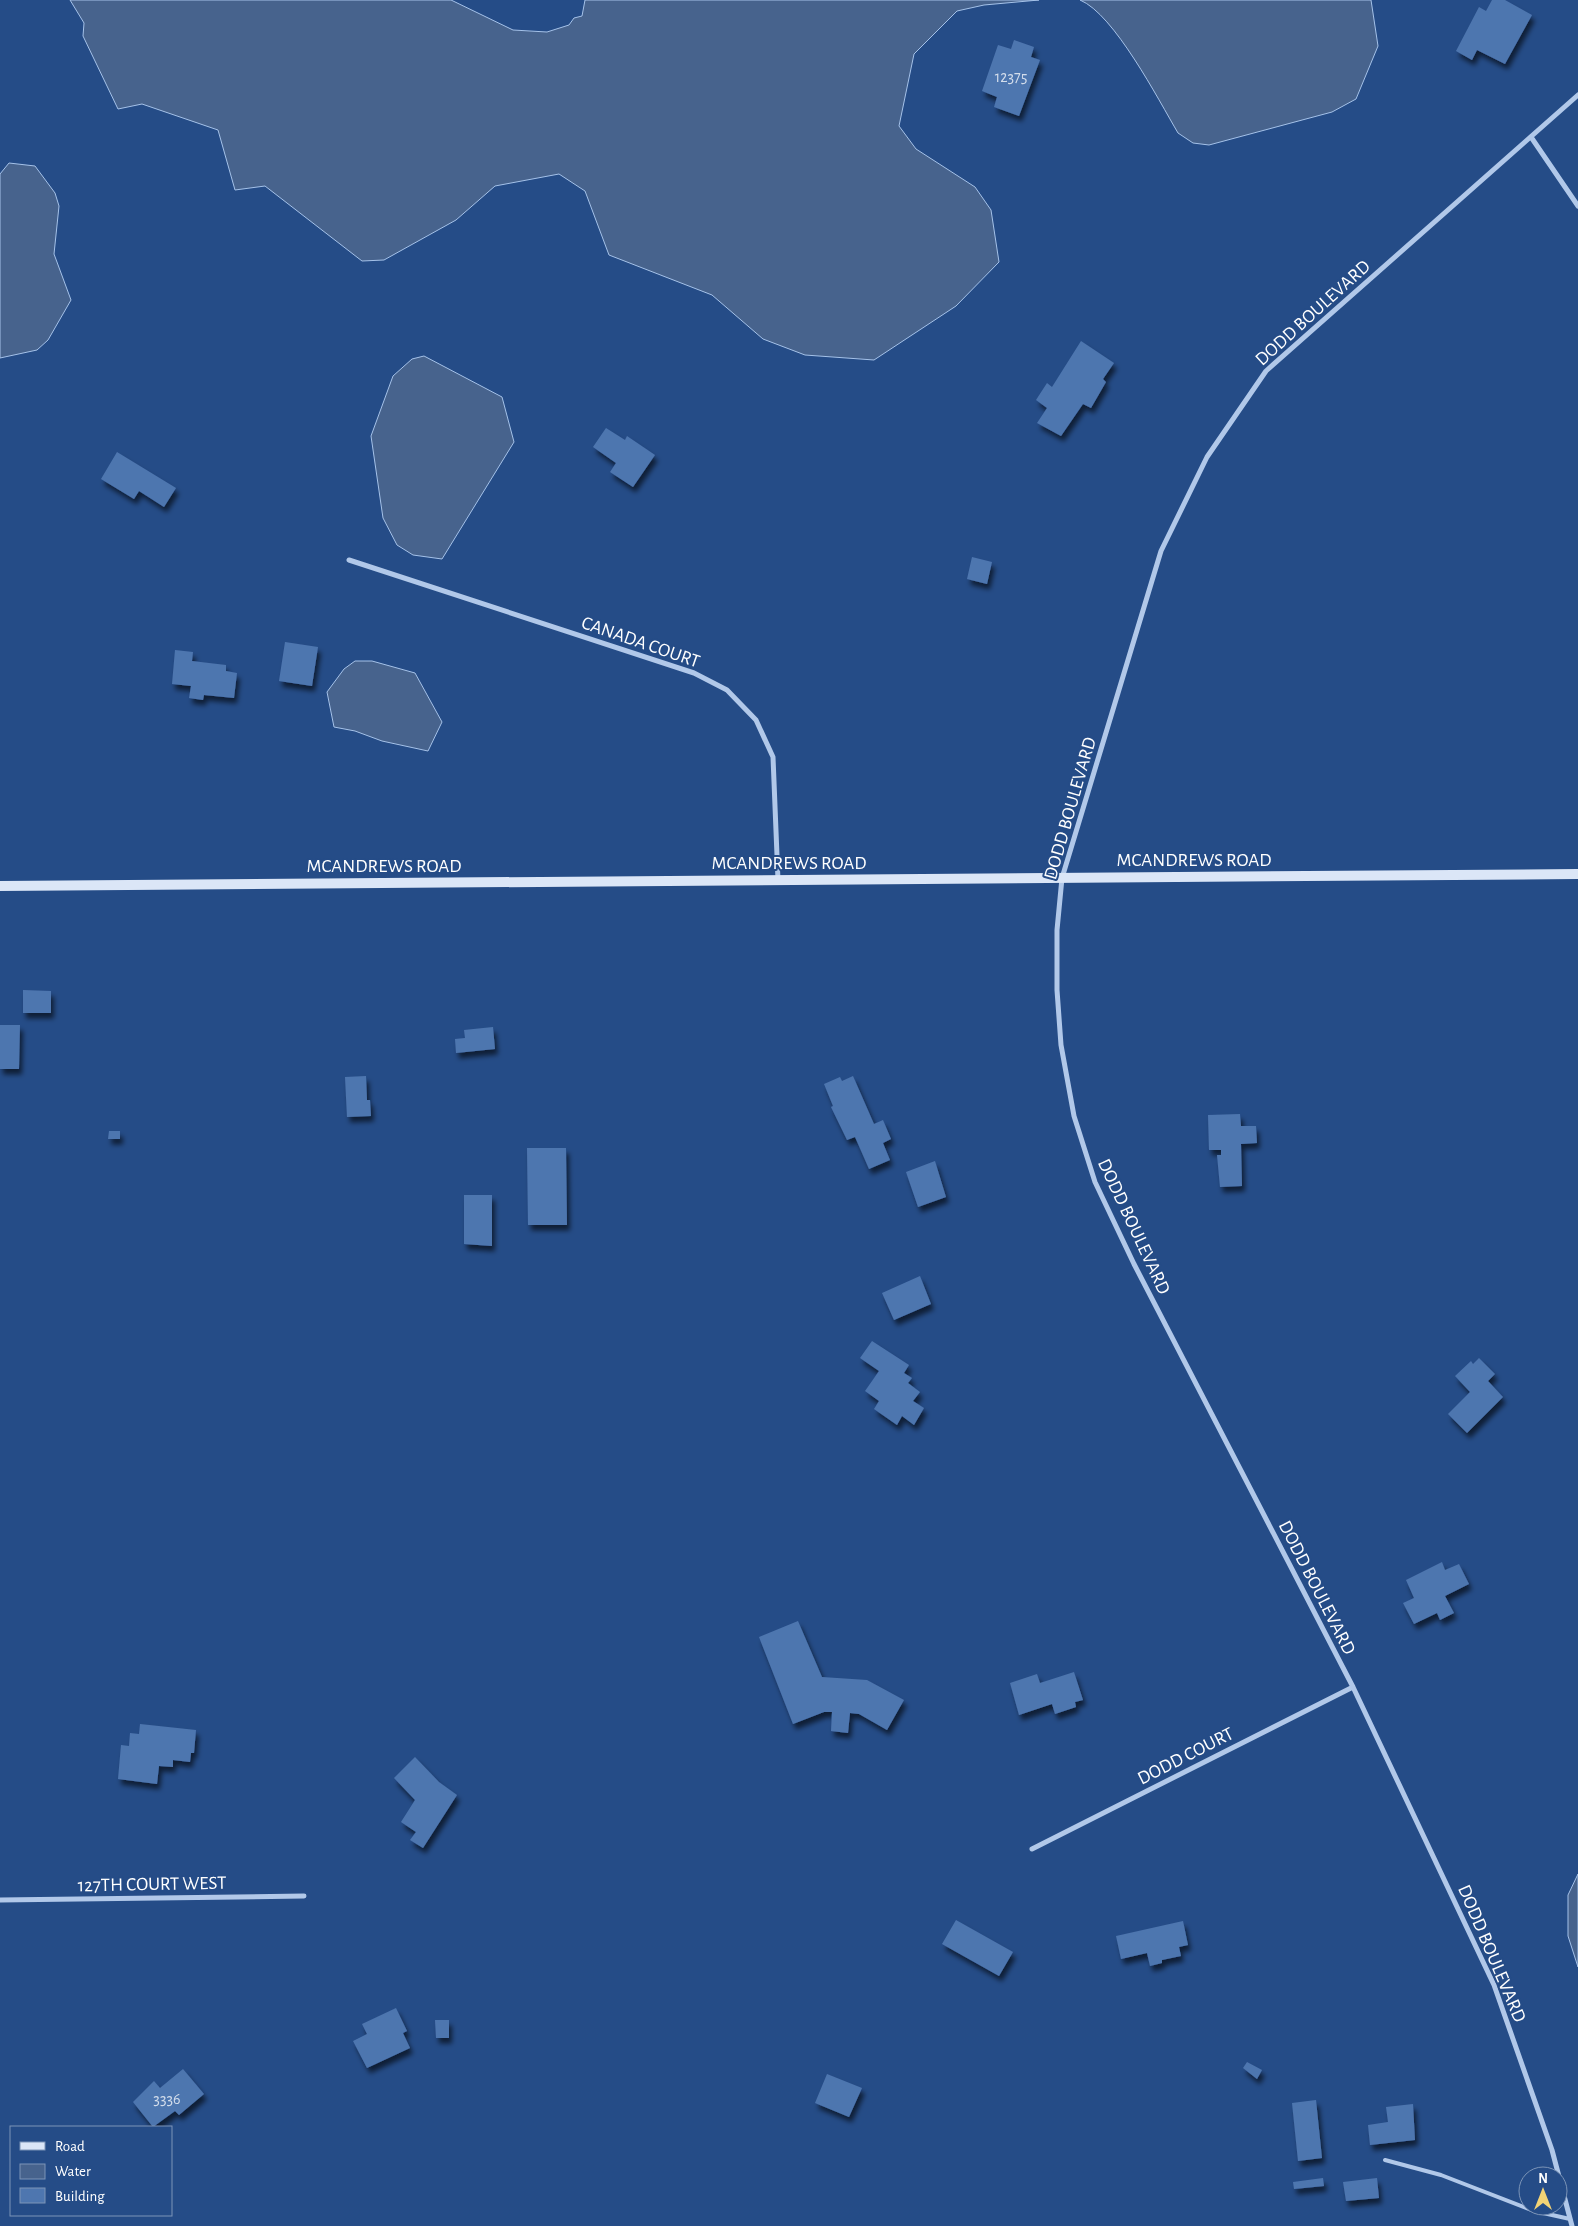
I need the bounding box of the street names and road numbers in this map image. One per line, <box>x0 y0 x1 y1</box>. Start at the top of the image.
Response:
street label: DODD BOULEVARD <box>1252 257 1374 369</box>
street label: CANADA COURT <box>579 613 702 672</box>
street label: DODD BOULEVARD <box>1041 735 1100 882</box>
street label: MCANDREWS ROAD <box>1116 851 1272 870</box>
street label: MCANDREWS ROAD <box>711 854 867 873</box>
street label: MCANDREWS ROAD <box>306 857 462 876</box>
street label: DODD BOULEVARD <box>1094 1156 1173 1297</box>
street label: DODD BOULEVARD <box>1275 1518 1359 1658</box>
street label: DODD COURT <box>1135 1724 1237 1789</box>
street label: 127TH COURT WEST <box>77 1874 227 1895</box>
street label: DODD BOULEVARD <box>1454 1882 1529 2025</box>

